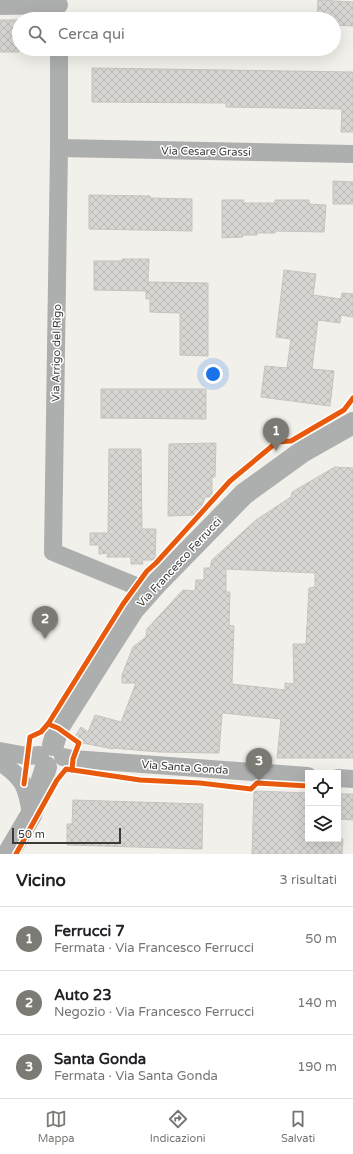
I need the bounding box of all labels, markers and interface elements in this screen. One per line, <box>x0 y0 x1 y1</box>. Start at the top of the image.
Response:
search box <box>12 12 341 56</box>
icon: search <box>26 23 48 45</box>
text: Cerca qui <box>58 25 125 43</box>
street label: Via Cesare Grassi <box>161 144 251 159</box>
street label: Via Arrigo del Rigo <box>49 304 64 402</box>
your location <box>203 364 223 384</box>
pin: 1 <box>263 418 289 451</box>
street label: Via Francesco Ferrucci <box>135 515 224 610</box>
pin: 2 <box>32 606 58 639</box>
pin: 3 <box>246 748 272 781</box>
street label: Via Santa Gonda <box>141 758 229 777</box>
map controls <box>305 770 341 842</box>
button: locate <box>305 770 341 806</box>
button: layers <box>305 806 341 842</box>
scale bar <box>12 826 121 845</box>
text: 50 m <box>18 828 45 841</box>
text: Vicino <box>16 870 66 891</box>
text: 3 risultati <box>280 872 337 888</box>
text: Ferrucci 7 <box>54 922 125 940</box>
text: 1 <box>25 931 33 947</box>
text: 50 m <box>305 931 337 947</box>
text: Fermata · Via Francesco Ferrucci <box>54 940 254 956</box>
text: Auto 23 <box>54 986 112 1004</box>
text: 2 <box>25 995 33 1011</box>
text: 140 m <box>297 995 337 1011</box>
text: Negozio · Via Francesco Ferrucci <box>54 1004 254 1020</box>
text: Santa Gonda <box>54 1050 146 1068</box>
text: 3 <box>25 1059 33 1075</box>
text: 190 m <box>297 1059 337 1075</box>
text: Fermata · Via Santa Gonda <box>54 1068 218 1084</box>
tab: Mappa <box>38 1108 75 1145</box>
tab: Indicazioni <box>150 1108 206 1145</box>
tab: Salvati <box>281 1108 315 1145</box>

